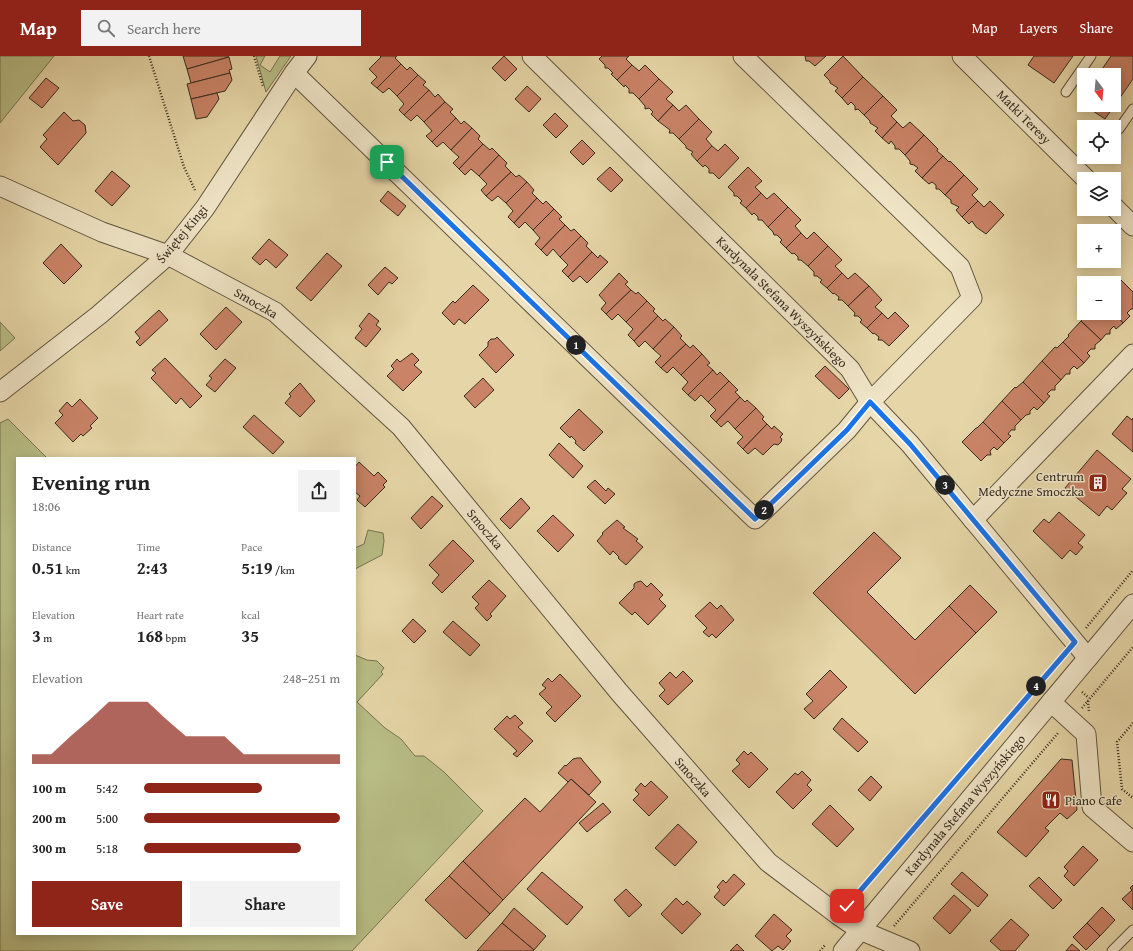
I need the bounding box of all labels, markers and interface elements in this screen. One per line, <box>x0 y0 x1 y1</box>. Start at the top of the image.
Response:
search box <box>81 10 361 46</box>
text: Map <box>20 14 57 42</box>
icon: search <box>95 17 117 39</box>
text: Search here <box>127 18 201 39</box>
text: Map <box>972 18 998 38</box>
text: Layers <box>1020 18 1058 38</box>
text: Share <box>1080 18 1113 38</box>
north arrow <box>1077 68 1121 112</box>
map controls <box>1077 68 1121 320</box>
street label: Matki Teresy <box>992 85 1056 149</box>
button: locate <box>1077 120 1121 164</box>
pin <box>370 145 404 179</box>
icon: arrive <box>376 151 398 173</box>
button: layers <box>1077 172 1121 216</box>
street label: Świętej Kingi <box>152 200 212 267</box>
button: + <box>1077 224 1121 268</box>
street label: Kardynała Stefana Wyszyńskiego <box>712 232 852 372</box>
button: − <box>1077 276 1121 320</box>
street label: Smoczka <box>231 283 282 324</box>
pin: 1 <box>566 335 586 355</box>
text: 1 <box>573 337 579 353</box>
text: Evening run <box>32 466 150 498</box>
place label: Centrum Medyczne Smoczka <box>978 467 1085 501</box>
button: share <box>298 470 340 512</box>
building icon: Centrum Medyczne Smoczka <box>1087 472 1109 494</box>
pin: 3 <box>935 475 955 495</box>
text: 3 <box>942 477 948 493</box>
text: 18:06 <box>32 497 60 516</box>
pin: 2 <box>754 500 774 520</box>
text: 2 <box>761 502 767 518</box>
street label: Smoczka <box>462 505 508 554</box>
text: Distance <box>32 539 71 555</box>
text: Time <box>137 539 160 555</box>
text: Pace <box>241 539 262 555</box>
text: 0.51 <box>32 555 63 580</box>
text: 2:43 <box>137 555 168 580</box>
text: 5:19 <box>241 555 273 580</box>
text: km <box>63 562 80 578</box>
text: /km <box>273 562 295 578</box>
text: Elevation <box>32 607 75 623</box>
text: Heart rate <box>137 607 184 623</box>
text: kcal <box>241 607 260 623</box>
text: 3 <box>32 623 41 648</box>
text: 168 <box>137 623 163 648</box>
text: 35 <box>241 623 259 648</box>
text: m <box>41 630 52 646</box>
text: bpm <box>163 630 186 646</box>
text: Elevation <box>32 669 83 688</box>
text: 248–251 m <box>283 669 340 688</box>
pin: 4 <box>1026 676 1046 696</box>
text: 4 <box>1033 678 1039 694</box>
street label: Kardynała Stefana Wyszyńskiego <box>900 730 1030 880</box>
street label: Smoczka <box>670 753 716 802</box>
text: 100 m <box>32 779 66 798</box>
text: 5:42 <box>96 779 118 798</box>
restaurant icon: Piano Cafe <box>1040 789 1062 811</box>
place label: Piano Cafe <box>1065 791 1122 810</box>
text: 200 m <box>32 809 66 828</box>
text: 5:00 <box>96 809 118 828</box>
text: 300 m <box>32 839 66 858</box>
text: 5:18 <box>96 839 118 858</box>
button: Save <box>32 881 182 927</box>
button: Share <box>190 881 340 927</box>
pin <box>830 889 864 923</box>
icon: check <box>836 895 858 917</box>

